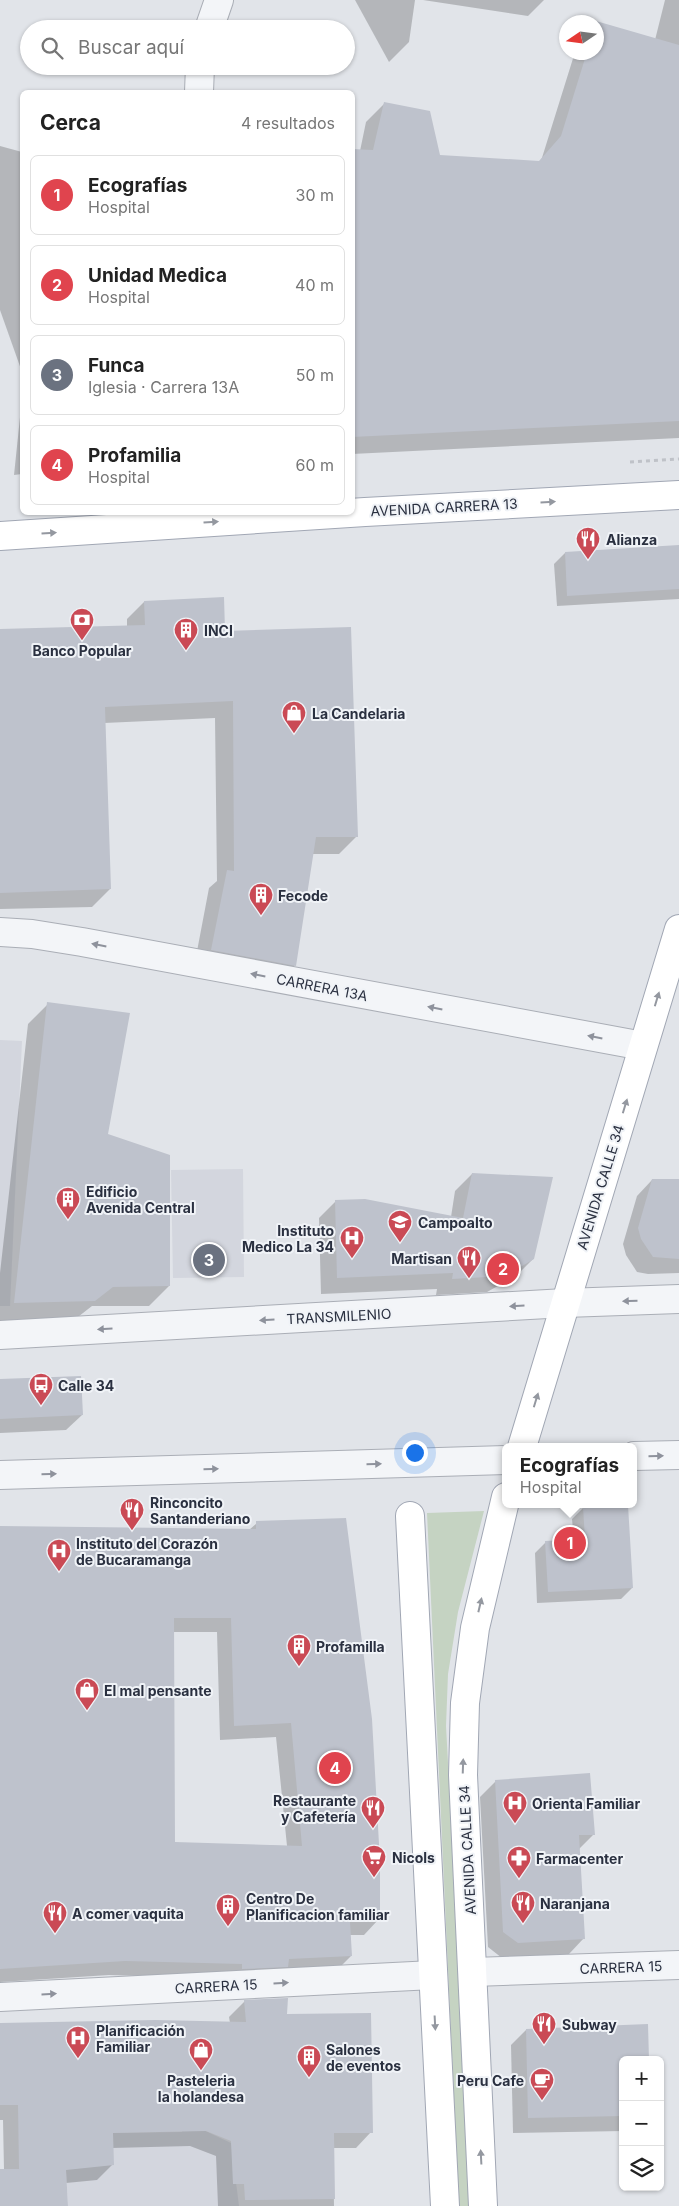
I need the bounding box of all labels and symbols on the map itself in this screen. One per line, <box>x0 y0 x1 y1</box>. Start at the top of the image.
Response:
north arrow <box>559 15 604 60</box>
street label: AVENIDA CARRERA 13 <box>370 495 518 519</box>
one-way arrow <box>540 497 556 505</box>
one-way arrow <box>203 518 219 526</box>
restaurant icon: Alianza <box>575 526 601 560</box>
one-way arrow <box>41 528 57 536</box>
place label: Alianza <box>606 531 657 548</box>
bank icon: Banco Popular <box>69 607 95 641</box>
building icon: INCI <box>173 617 199 651</box>
place label: INCI <box>204 622 233 639</box>
place label: Banco Popular <box>33 642 132 659</box>
shop icon: La Candelaria <box>281 700 307 734</box>
place label: La Candelaria <box>312 705 405 722</box>
building icon: Fecode <box>248 882 274 916</box>
place label: Fecode <box>278 887 328 904</box>
one-way arrow <box>91 941 106 949</box>
one-way arrow <box>250 970 266 978</box>
street label: CARRERA 13A <box>275 970 369 1004</box>
one-way arrow <box>654 992 662 1007</box>
one-way arrow <box>427 1003 443 1011</box>
one-way arrow <box>587 1033 603 1041</box>
one-way arrow <box>621 1098 629 1113</box>
street label: AVENIDA CALLE 34 <box>573 1122 627 1252</box>
place label: Edificio Avenida Central <box>86 1183 195 1216</box>
building icon: Edificio Avenida Central <box>55 1186 81 1220</box>
school or university icon: Campoalto <box>387 1209 413 1243</box>
place label: Campoalto <box>418 1214 493 1231</box>
place label: Instituto Medico La 34 <box>242 1222 334 1255</box>
hospital icon: Instituto Medico La 34 <box>339 1225 365 1259</box>
pin: 3 <box>193 1241 225 1279</box>
restaurant icon: Martisan <box>456 1245 482 1279</box>
place label: Martisan <box>391 1250 452 1267</box>
pin: 2 <box>487 1250 519 1288</box>
one-way arrow <box>622 1297 638 1305</box>
one-way arrow <box>508 1302 524 1310</box>
street label: TRANSMILENIO <box>286 1305 392 1327</box>
one-way arrow <box>259 1316 275 1324</box>
one-way arrow <box>97 1326 113 1334</box>
bus stop icon: Calle 34 <box>28 1372 54 1406</box>
place label: Calle 34 <box>58 1377 114 1394</box>
one-way arrow <box>533 1392 541 1407</box>
your location <box>402 1440 428 1466</box>
one-way arrow <box>649 1451 665 1459</box>
one-way arrow <box>366 1460 382 1468</box>
one-way arrow <box>203 1465 219 1473</box>
one-way arrow <box>41 1469 57 1477</box>
place label: Rinconcito Santanderiano <box>150 1494 251 1527</box>
restaurant icon: Rinconcito Santanderiano <box>119 1497 145 1531</box>
pin: 1 <box>554 1524 586 1562</box>
place label: Instituto del Corazón de Bucaramanga <box>76 1535 218 1568</box>
hospital icon: Instituto del Corazón de Bucaramanga <box>46 1538 72 1572</box>
one-way arrow <box>476 1598 484 1613</box>
building icon: Profamilla <box>286 1633 312 1667</box>
place label: Profamilla <box>316 1638 385 1655</box>
shop icon: El mal pensante <box>74 1677 100 1711</box>
place label: El mal pensante <box>104 1682 212 1699</box>
pin: 4 <box>319 1749 351 1787</box>
one-way arrow <box>459 1758 467 1774</box>
street label: AVENIDA CALLE 34 <box>455 1785 479 1915</box>
hospital icon: Orienta Familiar <box>502 1790 528 1824</box>
place label: Restaurante y Cafetería <box>273 1792 356 1825</box>
restaurant icon: Restaurante y Cafetería <box>360 1795 386 1829</box>
place label: Orienta Familiar <box>532 1795 640 1812</box>
supermarket icon: Nicols <box>361 1844 387 1878</box>
pharmacy icon: Farmacenter <box>506 1845 532 1879</box>
place label: Nicols <box>392 1849 435 1866</box>
place label: Farmacenter <box>536 1850 623 1867</box>
place label: Centro De Planificacion familiar <box>246 1890 390 1923</box>
restaurant icon: Naranjana <box>510 1890 536 1924</box>
building icon: Centro De Planificacion familiar <box>215 1893 241 1927</box>
place label: Naranjana <box>540 1895 610 1912</box>
restaurant icon: A comer vaquita <box>42 1900 68 1934</box>
place label: A comer vaquita <box>72 1905 184 1922</box>
street label: CARRERA 15 <box>579 1957 663 1977</box>
street label: CARRERA 15 <box>174 1975 258 1997</box>
one-way arrow <box>273 1978 289 1986</box>
one-way arrow <box>41 1990 57 1998</box>
restaurant icon: Subway <box>531 2011 557 2045</box>
one-way arrow <box>432 2016 440 2032</box>
place label: Subway <box>562 2016 617 2033</box>
place label: Planificación Familiar <box>96 2022 185 2055</box>
hospital icon: Planificación Familiar <box>65 2025 91 2059</box>
shop icon: Pasteleria la holandesa <box>188 2037 214 2071</box>
place label: Salones de eventos <box>326 2041 401 2074</box>
building icon: Salones de eventos <box>296 2044 322 2078</box>
cafe icon: Peru Cafe <box>529 2067 555 2101</box>
place label: Pasteleria la holandesa <box>158 2072 244 2105</box>
place label: Peru Cafe <box>457 2072 524 2089</box>
one-way arrow <box>477 2149 485 2165</box>

